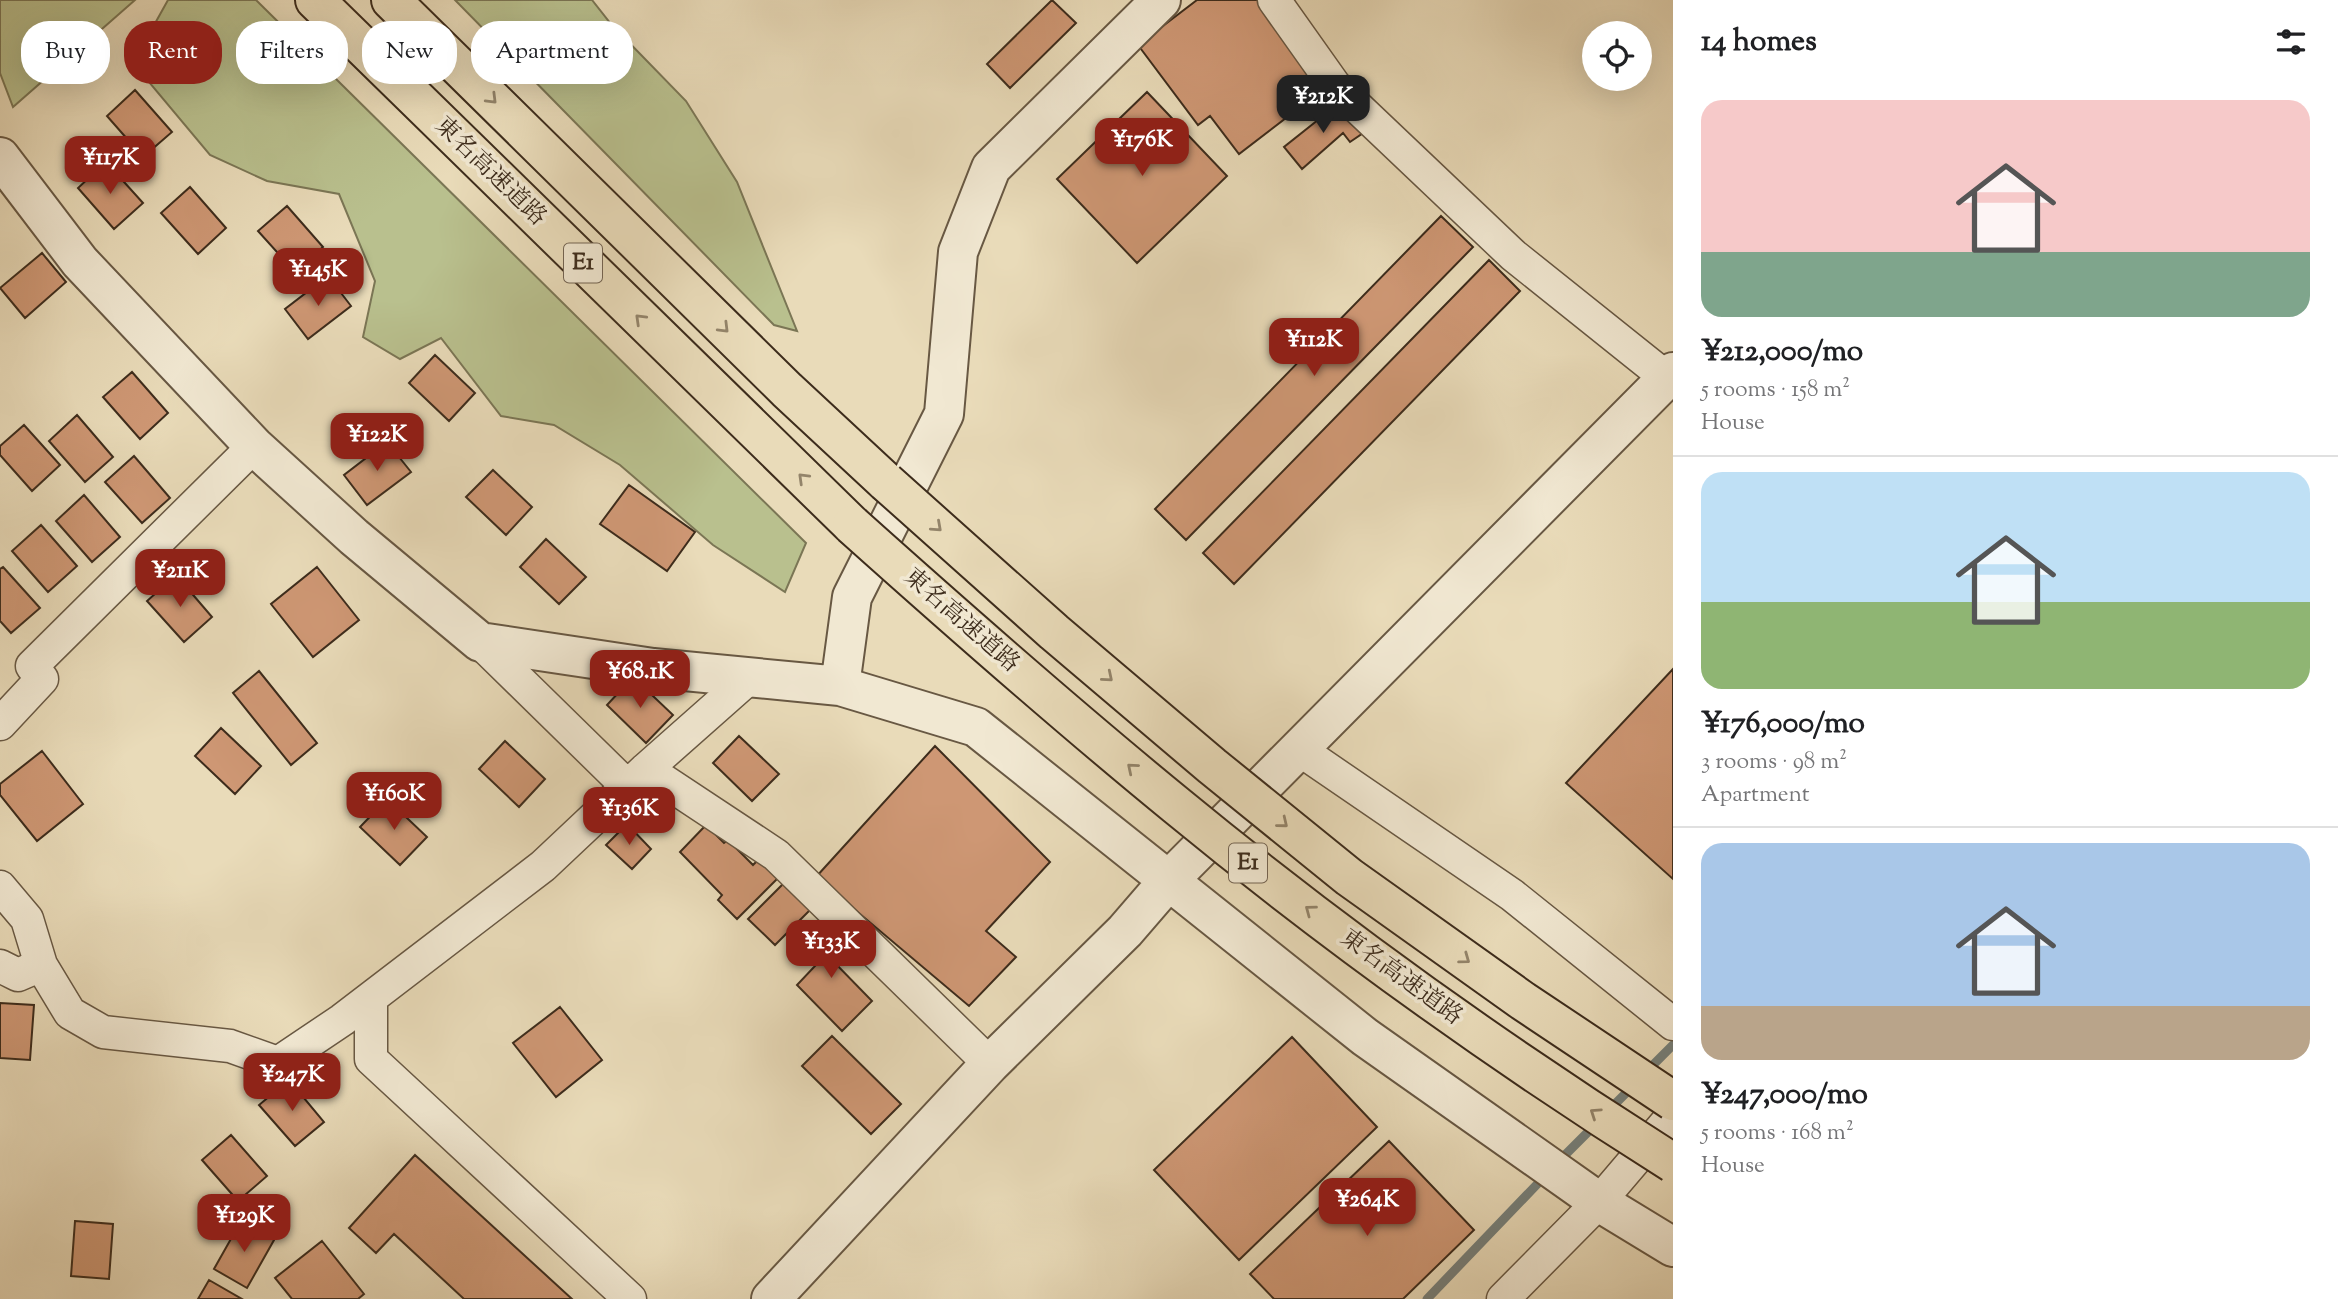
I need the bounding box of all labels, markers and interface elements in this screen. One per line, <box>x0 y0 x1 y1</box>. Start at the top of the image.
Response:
chip: Buy <box>21 21 110 84</box>
chip: Rent <box>124 21 222 84</box>
chip: Filters <box>236 21 348 84</box>
chip: New <box>362 21 457 84</box>
chip: Apartment <box>471 21 633 84</box>
map controls <box>1582 21 1652 91</box>
button: locate <box>1582 21 1652 91</box>
text: 14 homes <box>1701 21 1817 64</box>
icon: filters <box>2272 23 2310 61</box>
pin: ¥212K <box>1274 76 1372 135</box>
text: ¥212K <box>1293 81 1353 114</box>
one-way arrow <box>484 91 497 104</box>
street label: 東名高速道路 <box>426 110 554 234</box>
pin: ¥176K <box>1093 118 1191 178</box>
text: ¥176K <box>1111 124 1173 157</box>
pin: ¥117K <box>61 136 159 196</box>
text: ¥117K <box>81 142 139 175</box>
icon: home <box>1943 145 2069 271</box>
road number: E1 <box>564 244 602 282</box>
pin: ¥145K <box>269 248 367 308</box>
text: ¥145K <box>289 254 347 287</box>
one-way arrow <box>635 314 648 327</box>
pin: ¥112K <box>1265 318 1363 378</box>
one-way arrow <box>716 319 729 332</box>
text: ¥112K <box>1285 324 1343 357</box>
text: ¥212,000/mo <box>1701 331 1863 374</box>
text: 5 rooms · 158 m² <box>1701 374 1850 407</box>
text: House <box>1701 407 1765 440</box>
pin: ¥122K <box>328 414 426 473</box>
text: ¥122K <box>347 419 407 452</box>
one-way arrow <box>798 473 811 486</box>
icon: home <box>1943 517 2069 643</box>
one-way arrow <box>929 519 942 532</box>
pin: ¥211K <box>131 550 229 609</box>
text: ¥211K <box>151 555 209 588</box>
street label: 東名高速道路 <box>896 561 1026 681</box>
pin: ¥68.1K <box>583 650 697 710</box>
text: ¥68.1K <box>606 656 674 689</box>
one-way arrow <box>1100 669 1112 682</box>
text: ¥176,000/mo <box>1701 703 1865 746</box>
text: 3 rooms · 98 m² <box>1701 746 1847 779</box>
one-way arrow <box>1128 764 1141 776</box>
pin: ¥160K <box>345 772 443 832</box>
text: ¥160K <box>363 778 425 811</box>
text: Apartment <box>1701 779 1810 812</box>
pin: ¥136K <box>580 788 678 847</box>
text: ¥136K <box>599 793 659 826</box>
one-way arrow <box>1274 815 1287 827</box>
road number: E1 <box>1229 844 1267 883</box>
icon: home <box>1943 888 2069 1014</box>
one-way arrow <box>1305 906 1318 919</box>
pin: ¥133K <box>782 920 880 980</box>
street label: 東名高速道路 <box>1333 922 1469 1034</box>
text: ¥133K <box>802 926 860 959</box>
one-way arrow <box>1457 951 1470 963</box>
pin: ¥247K <box>243 1054 341 1113</box>
text: ¥247K <box>259 1059 325 1092</box>
text: ¥247,000/mo <box>1701 1074 1868 1117</box>
one-way arrow <box>1590 1109 1603 1122</box>
text: 5 rooms · 168 m² <box>1701 1117 1854 1150</box>
text: House <box>1701 1150 1765 1183</box>
pin: ¥264K <box>1318 1178 1416 1238</box>
text: ¥264K <box>1335 1184 1399 1217</box>
pin: ¥129K <box>195 1194 293 1254</box>
text: ¥129K <box>213 1200 275 1233</box>

